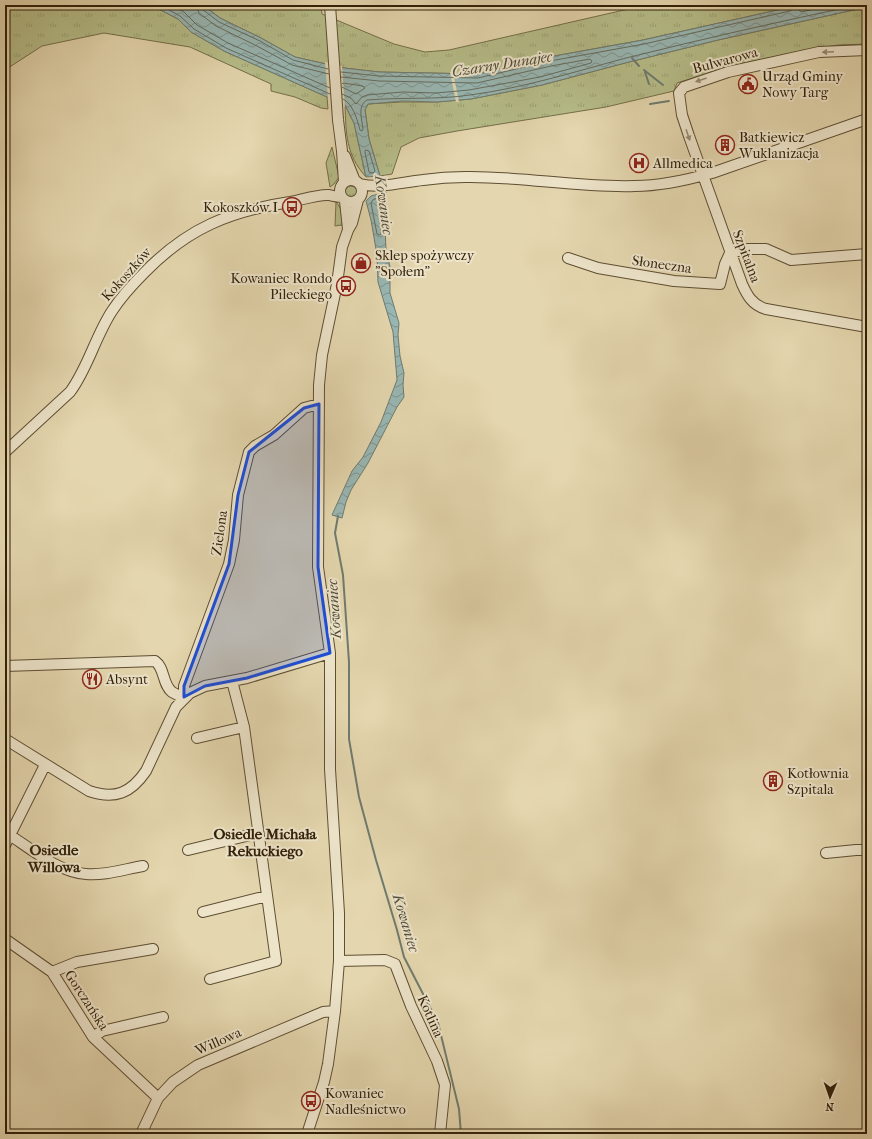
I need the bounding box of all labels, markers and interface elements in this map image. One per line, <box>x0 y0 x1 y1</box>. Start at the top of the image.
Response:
street label: Bulwarowa <box>691 43 760 77</box>
water label: Czarny Dunajec <box>450 47 554 81</box>
one-way arrow <box>822 48 834 55</box>
place label: Urząd Gminy Nowy Targ <box>762 68 844 101</box>
public building icon: Urząd Gminy Nowy Targ <box>737 73 759 95</box>
one-way arrow <box>695 77 707 83</box>
one-way arrow <box>685 129 691 141</box>
place label: Batkiewicz Wuklanizacja <box>738 129 820 162</box>
building icon: Batkiewicz Wuklanizacja <box>714 134 736 156</box>
hospital icon: Allmedica <box>628 152 650 174</box>
place label: Allmedica <box>652 155 713 172</box>
water label: Kowaniec <box>371 173 397 236</box>
bus stop icon: Kokoszków I <box>281 196 303 218</box>
place label: Kokoszków I <box>203 199 279 216</box>
street label: Szpitalna <box>729 227 765 285</box>
street label: Kokoszków <box>98 243 155 305</box>
place label: Sklep spożywczy "Społem" <box>375 247 475 280</box>
shop icon: Sklep spożywczy "Społem" <box>350 252 372 274</box>
street label: Słoneczna <box>631 252 693 277</box>
place label: Kowaniec Rondo Pileckiego <box>230 270 332 303</box>
bus stop icon: Kowaniec Rondo Pileckiego <box>335 275 357 297</box>
street label: Zielona <box>208 509 231 557</box>
water label: Kowaniec <box>323 578 345 640</box>
restaurant icon: Absynt <box>81 668 103 690</box>
place label: Absynt <box>105 671 148 688</box>
place label: Kotłownia Szpitala <box>787 765 849 798</box>
building icon: Kotłownia Szpitala <box>762 770 784 792</box>
district label: Osiedle Michała Rekuckiego <box>213 825 318 860</box>
district label: Osiedle Willowa <box>27 841 81 876</box>
water label: Kowaniec <box>388 891 423 955</box>
street label: Gorczańska <box>61 967 113 1034</box>
street label: Kotlina <box>414 992 448 1041</box>
street label: Willowa <box>191 1024 245 1060</box>
north arrow <box>810 1077 850 1117</box>
place label: Kowaniec Nadleśnictwo <box>325 1085 406 1118</box>
bus stop icon: Kowaniec Nadleśnictwo <box>300 1090 322 1112</box>
text: N <box>825 1100 834 1113</box>

